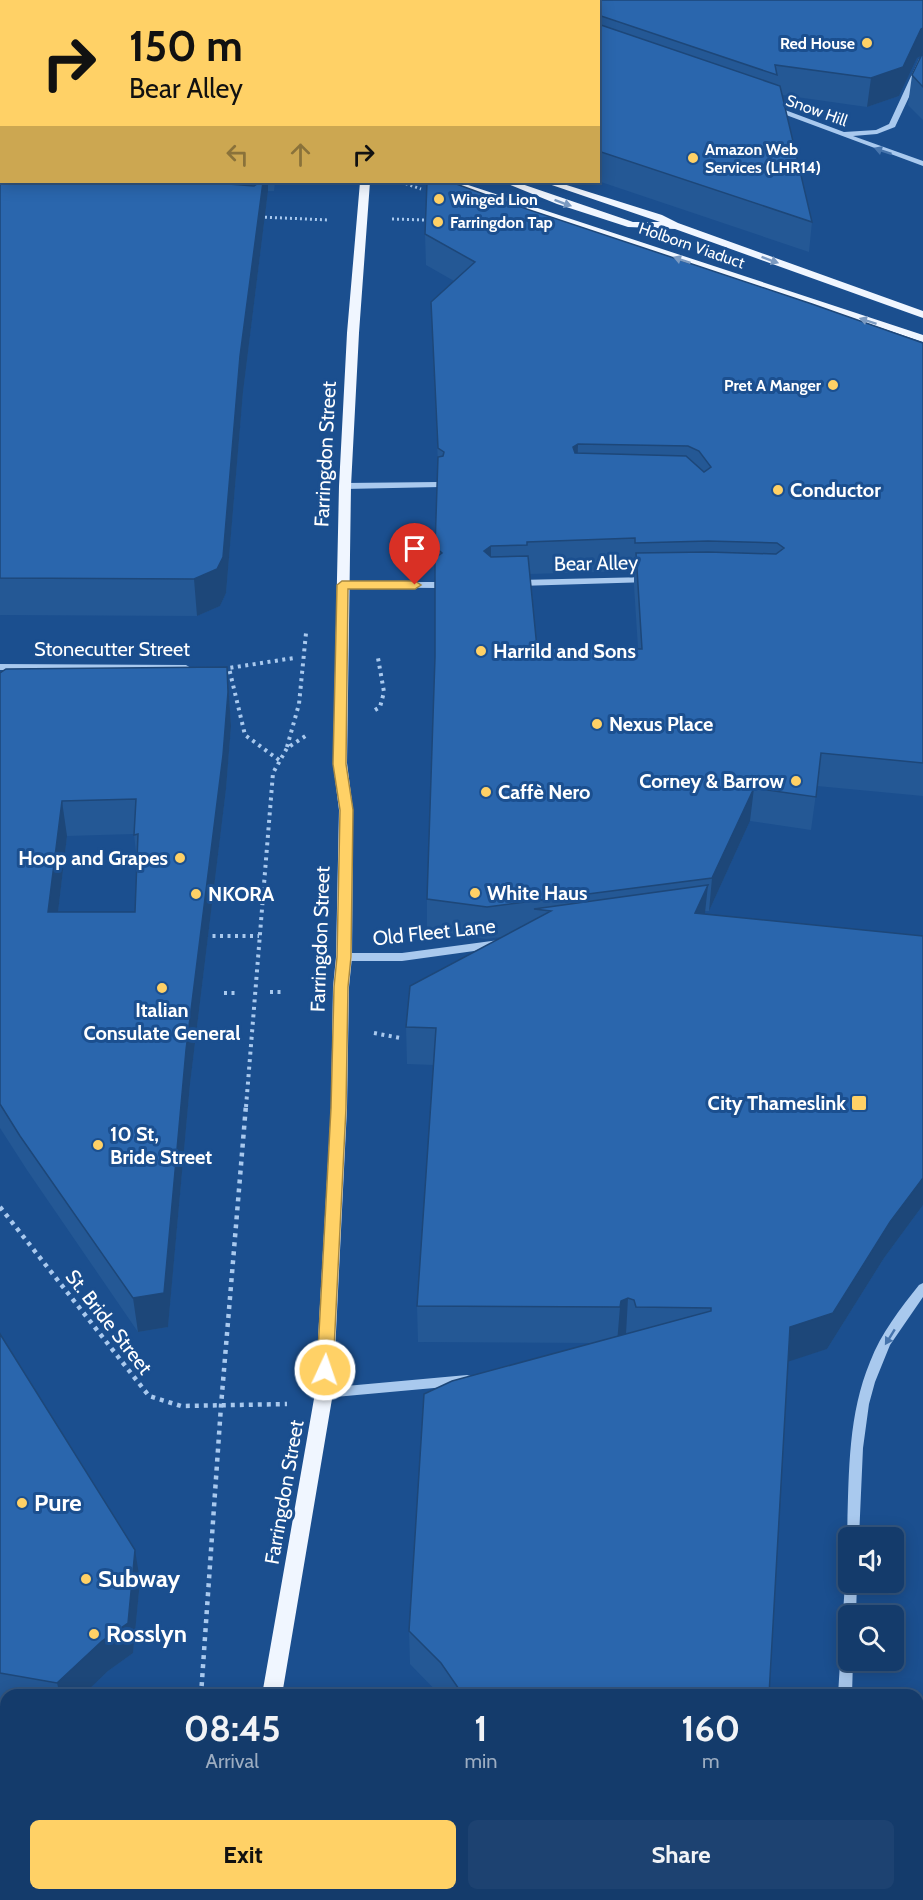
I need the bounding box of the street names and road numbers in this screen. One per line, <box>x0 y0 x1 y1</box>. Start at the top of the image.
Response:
street label: Snow Hill <box>783 91 850 130</box>
street label: Holborn Viaduct <box>637 219 748 273</box>
street label: Farringdon Street <box>309 380 341 528</box>
street label: Bear Alley <box>554 550 638 576</box>
street label: Stonecutter Street <box>34 637 190 661</box>
street label: Farringdon Street <box>305 865 335 1012</box>
street label: Old Fleet Lane <box>371 914 497 950</box>
street label: St. Bride Street <box>61 1265 158 1379</box>
street label: Farringdon Street <box>259 1418 309 1566</box>

